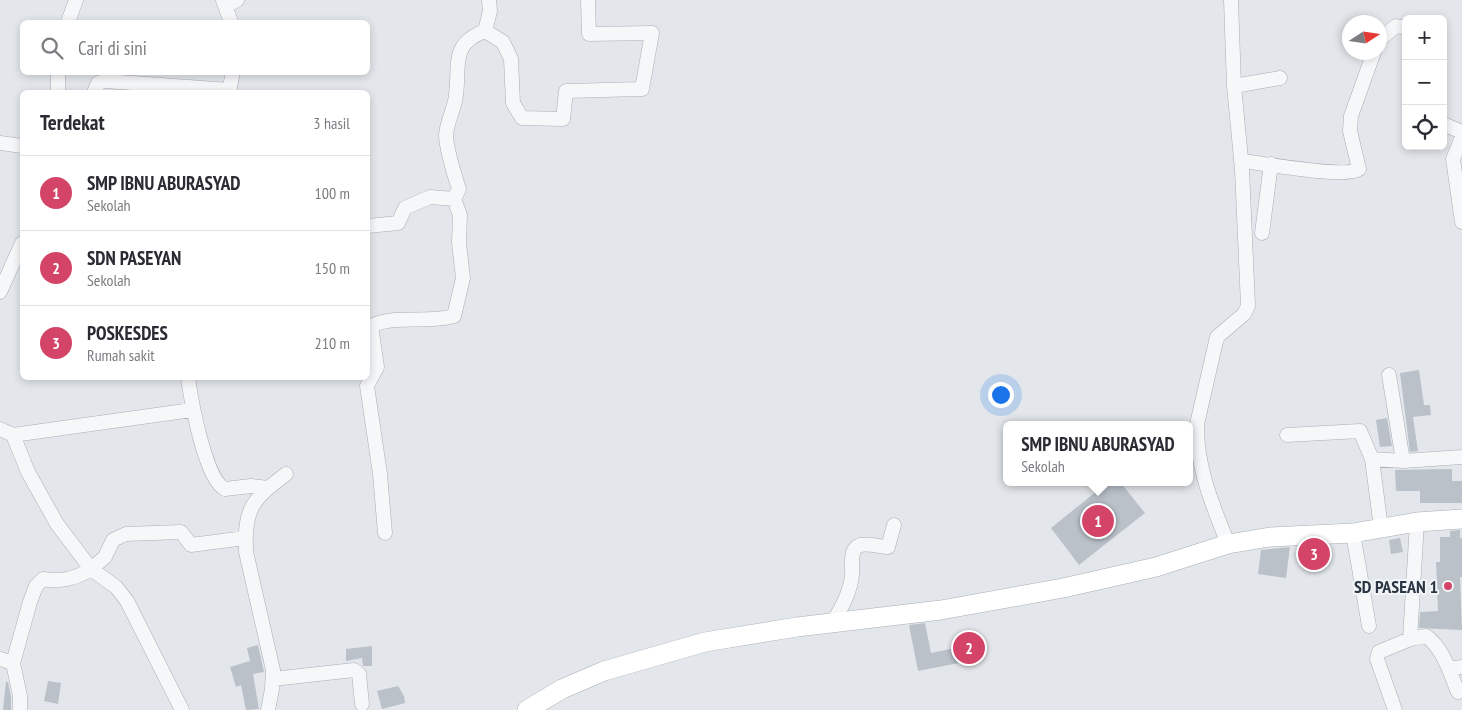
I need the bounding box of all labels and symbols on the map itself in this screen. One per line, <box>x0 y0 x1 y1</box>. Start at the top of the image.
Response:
north arrow <box>1342 15 1387 60</box>
your location <box>988 382 1014 408</box>
pin: 1 <box>1082 502 1114 540</box>
pin: 3 <box>1298 535 1330 573</box>
place label: SD PASEAN 1 <box>1354 575 1438 598</box>
marker: SD PASEAN 1 <box>1442 580 1454 592</box>
pin: 2 <box>953 629 985 667</box>

